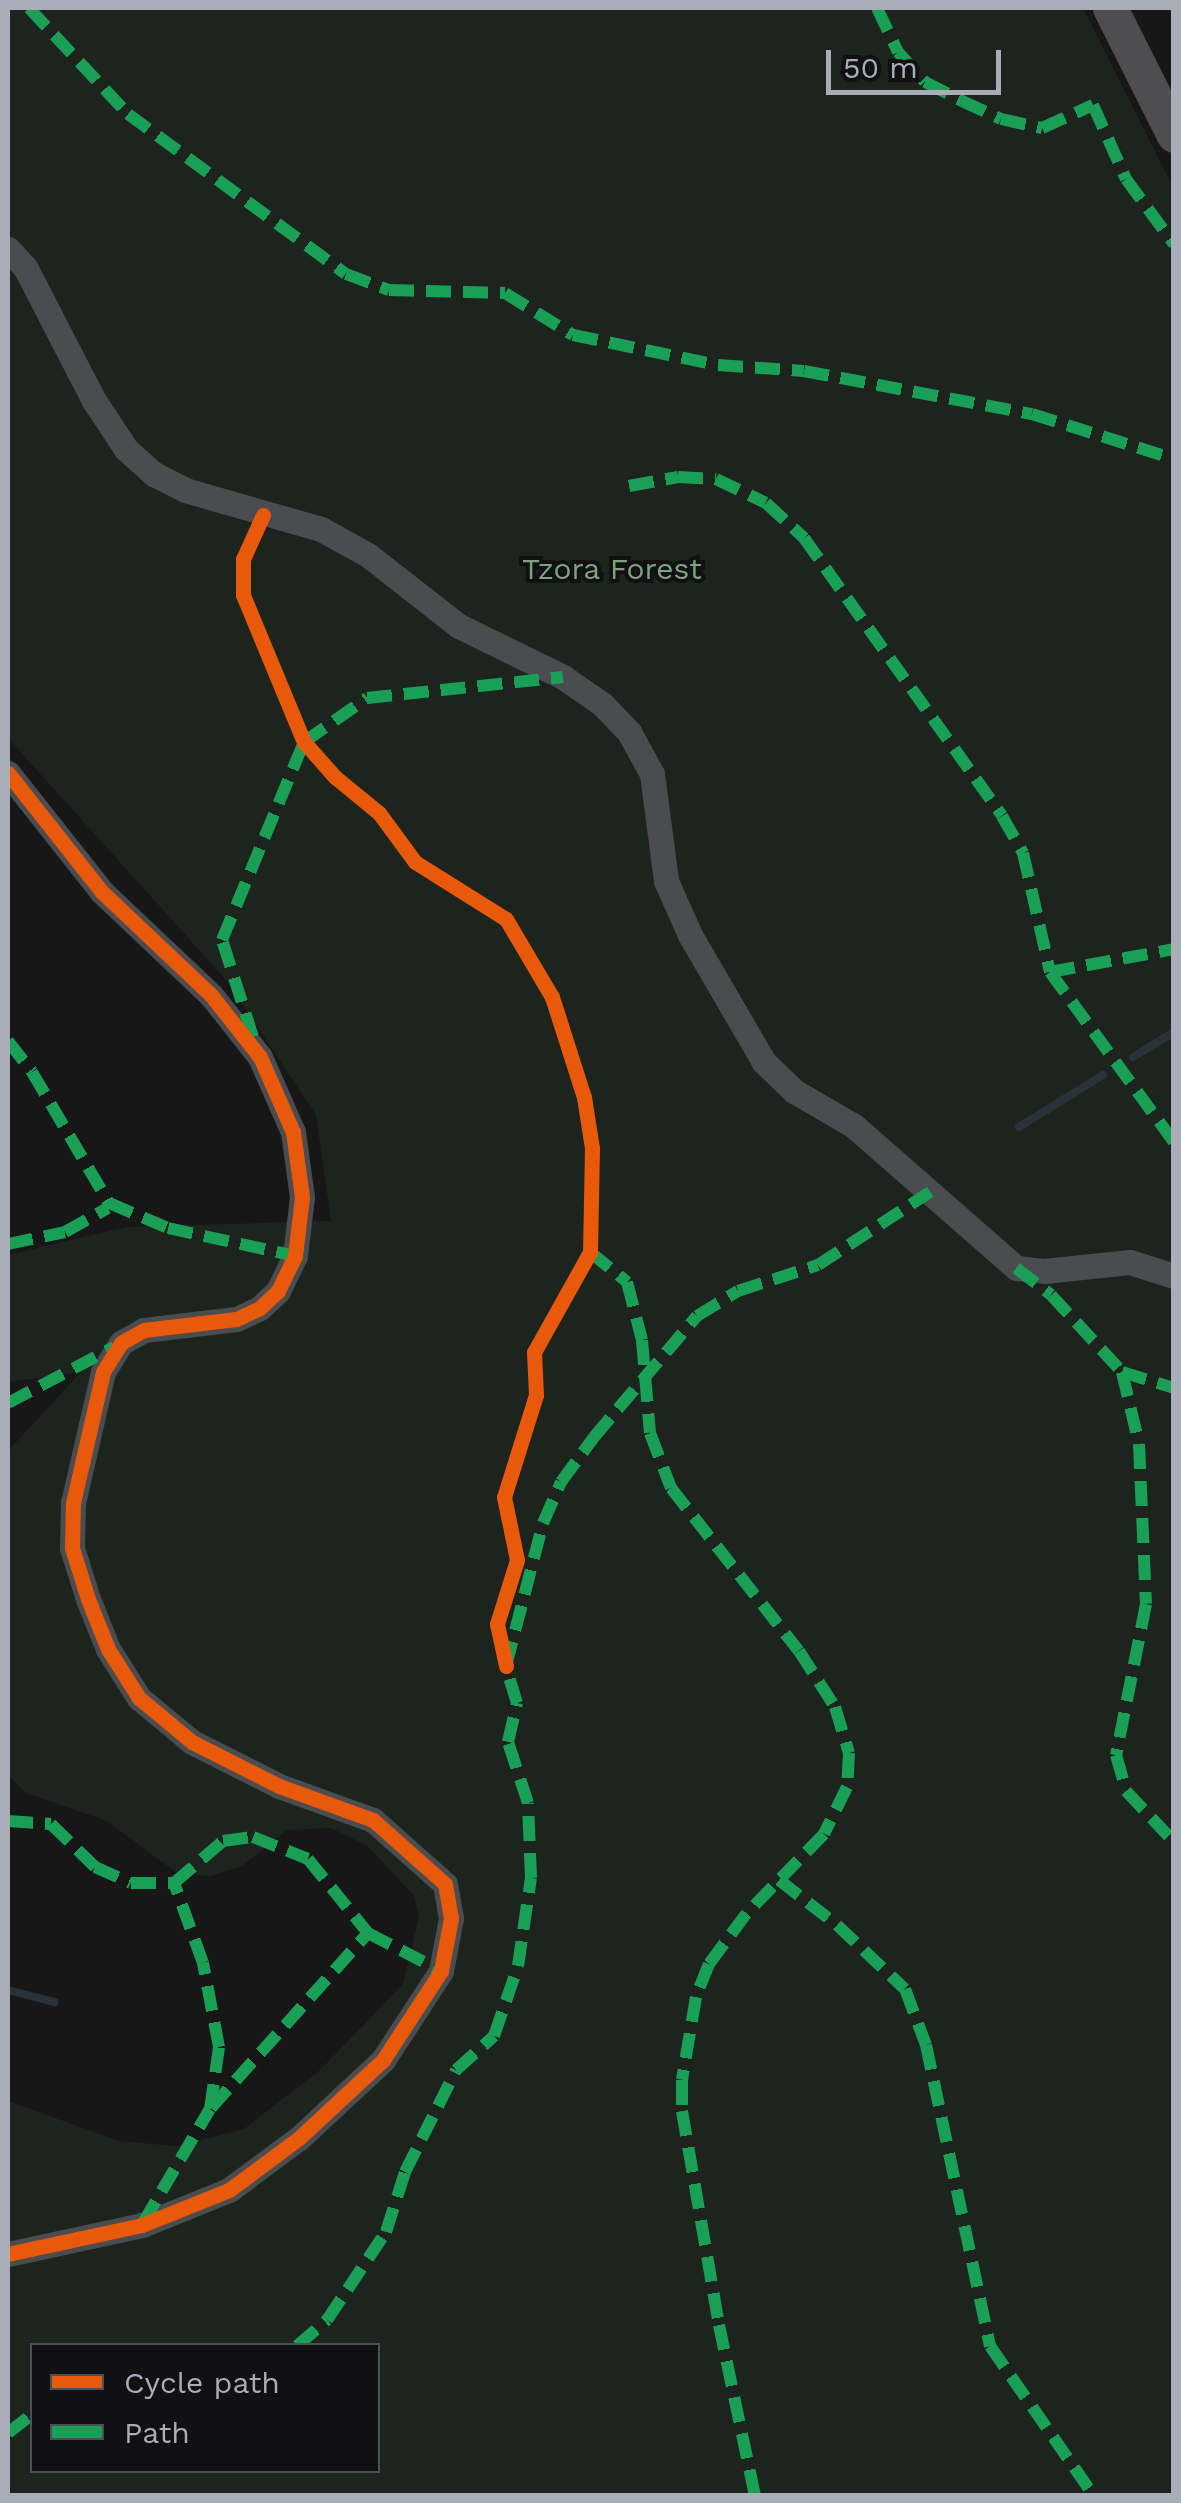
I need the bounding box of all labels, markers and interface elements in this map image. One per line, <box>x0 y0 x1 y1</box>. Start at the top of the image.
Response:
scale bar <box>831 30 1006 92</box>
text: 50 m <box>843 50 918 85</box>
park label: Tzora Forest <box>522 551 702 587</box>
legend <box>30 2343 380 2473</box>
text: Cycle path <box>124 2365 280 2400</box>
text: Path <box>124 2415 190 2450</box>

